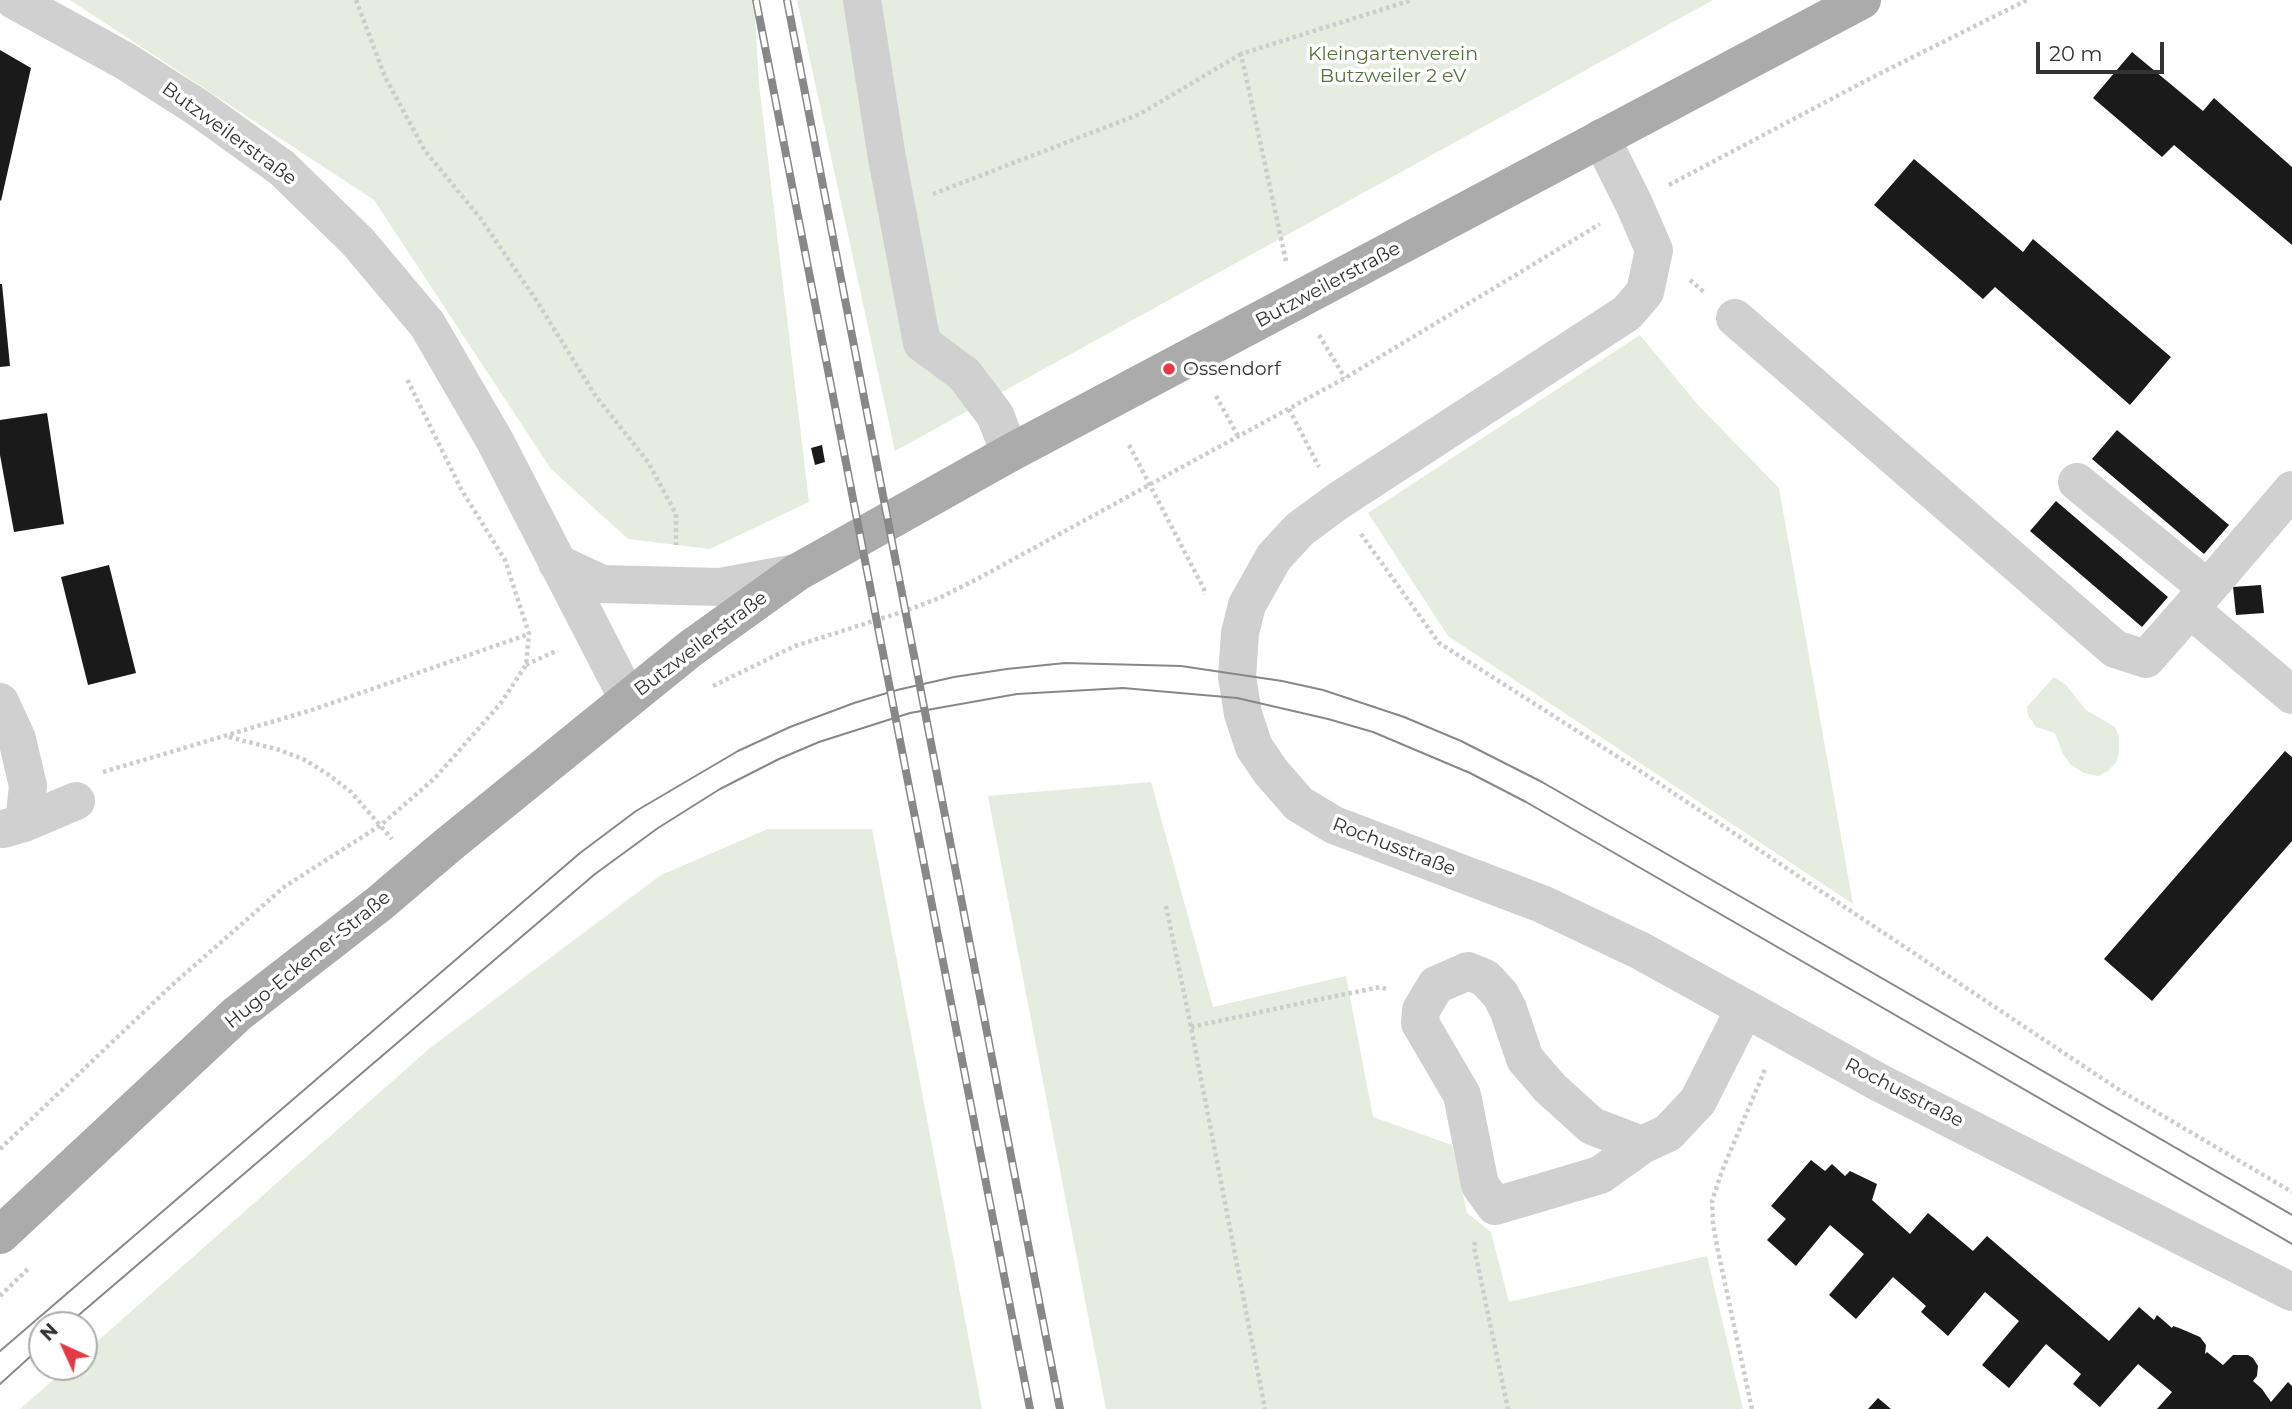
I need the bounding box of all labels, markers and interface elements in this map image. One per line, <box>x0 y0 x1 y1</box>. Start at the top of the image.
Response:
scale bar <box>2040 28 2168 72</box>
text: 20 m <box>2049 41 2103 66</box>
park label: Kleingartenverein Butzweiler 2 eV <box>1308 43 1478 87</box>
street label: Butzweilerstraße <box>157 78 301 190</box>
street label: Butzweilerstraße <box>1252 237 1404 333</box>
place label: Ossendorf <box>1183 358 1281 380</box>
marker: Ossendorf <box>1161 361 1177 377</box>
street label: Butzweilerstraße <box>630 587 772 701</box>
street label: Rochusstraße <box>1329 813 1459 881</box>
street label: Hugo-Eckener-Straße <box>221 886 395 1034</box>
street label: Rochusstraße <box>1841 1053 1967 1133</box>
north arrow <box>28 1311 98 1381</box>
text: N <box>36 1319 63 1346</box>

